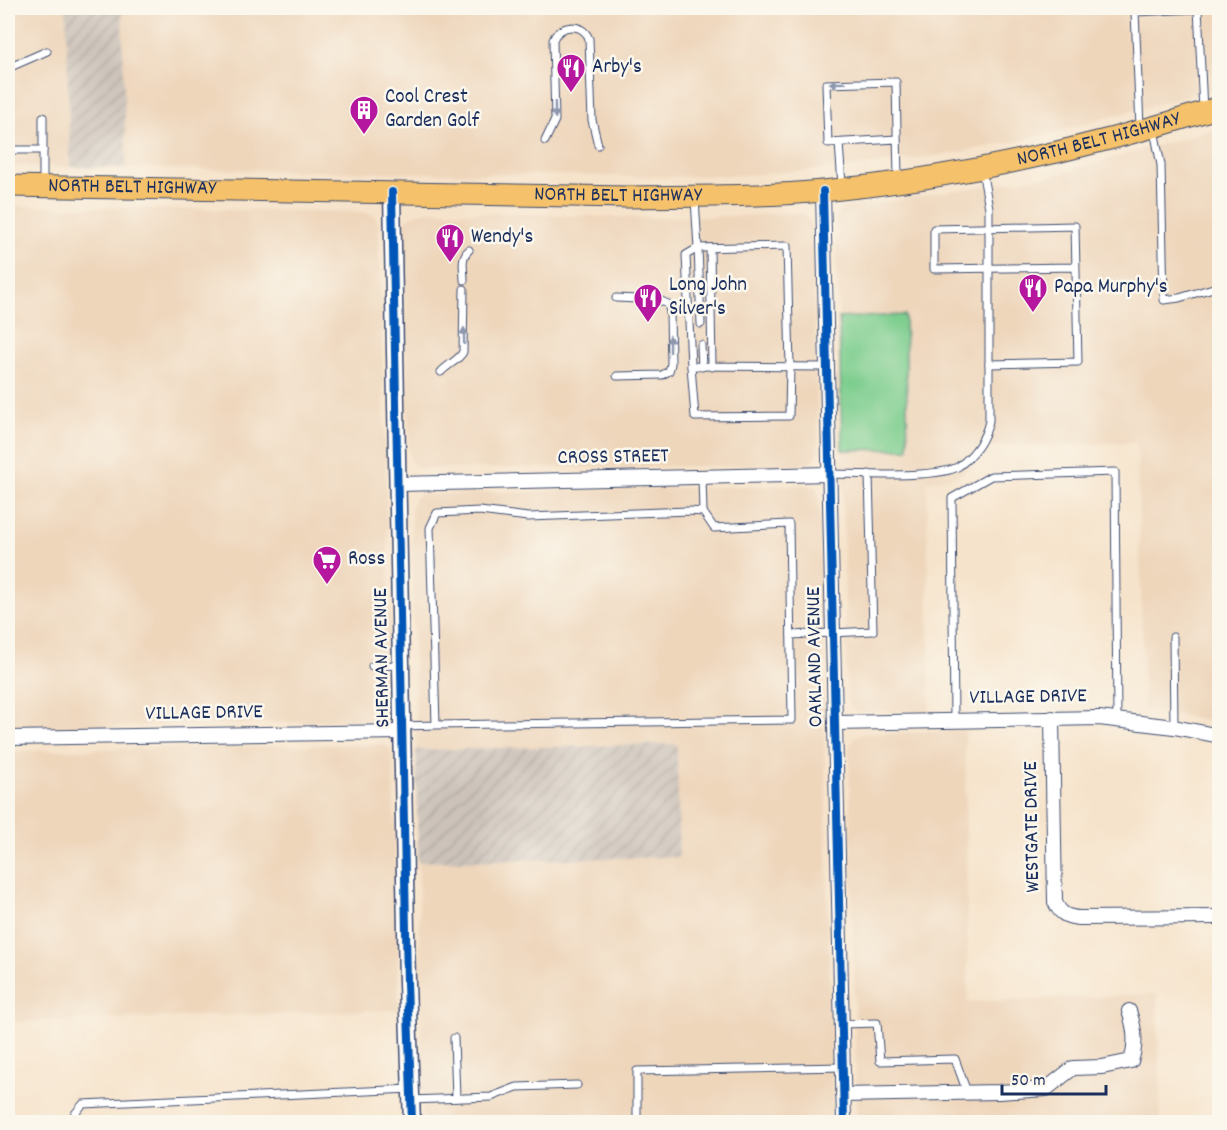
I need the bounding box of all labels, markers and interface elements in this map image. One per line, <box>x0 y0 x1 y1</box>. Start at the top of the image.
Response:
restaurant icon: Arby's <box>555 52 587 94</box>
place label: Arby's <box>592 53 642 83</box>
one-way arrow <box>828 79 847 88</box>
place label: Cool Crest Garden Golf <box>385 83 480 137</box>
building icon: Cool Crest Garden Golf <box>348 94 380 136</box>
one-way arrow <box>550 101 560 120</box>
street label: NORTH BELT HIGHWAY <box>1014 105 1186 175</box>
street label: NORTH BELT HIGHWAY <box>48 172 217 205</box>
street label: NORTH BELT HIGHWAY <box>534 180 703 212</box>
restaurant icon: Wendy's <box>434 222 466 264</box>
place label: Wendy's <box>471 223 533 253</box>
place label: Long John Silver's <box>669 271 747 325</box>
restaurant icon: Papa Murphy's <box>1017 272 1049 314</box>
place label: Papa Murphy's <box>1054 273 1168 303</box>
restaurant icon: Long John Silver's <box>632 282 664 324</box>
one-way arrow <box>459 327 469 346</box>
one-way arrow <box>665 335 675 354</box>
street label: CROSS STREET <box>557 442 670 474</box>
supermarket icon: Ross <box>311 544 343 586</box>
place label: Ross <box>348 545 385 575</box>
street label: OAKLAND AVENUE <box>800 586 832 727</box>
street label: SHERMAN AVENUE <box>367 587 399 728</box>
street label: VILLAGE DRIVE <box>969 682 1087 714</box>
street label: VILLAGE DRIVE <box>145 698 263 730</box>
street label: WESTGATE DRIVE <box>1017 761 1049 893</box>
scale bar <box>1002 1058 1106 1096</box>
text: 50 m <box>1011 1069 1046 1094</box>

